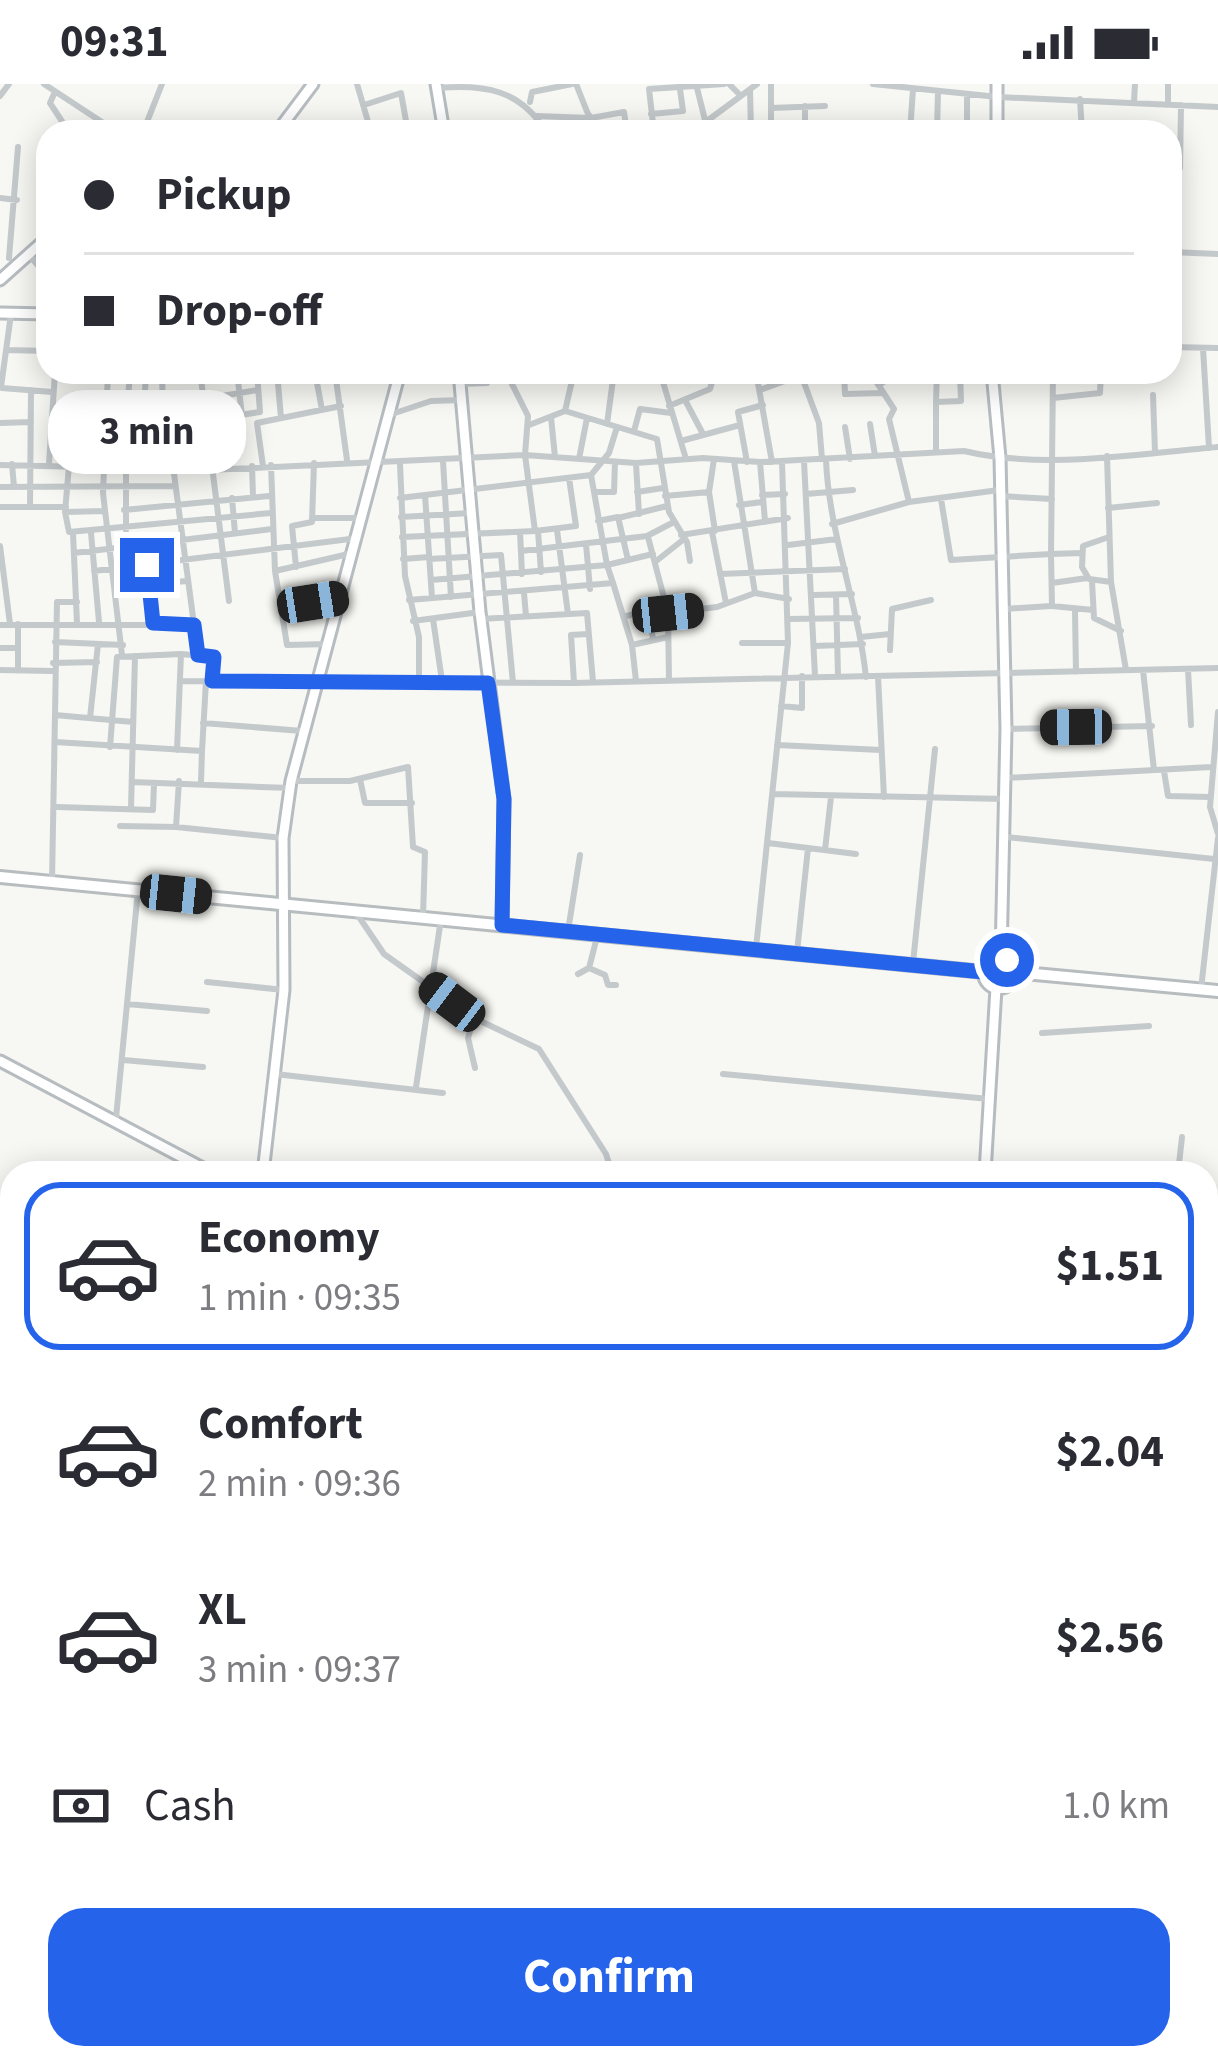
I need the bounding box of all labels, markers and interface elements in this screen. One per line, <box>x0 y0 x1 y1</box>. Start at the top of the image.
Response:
text: 09:31 <box>60 10 169 74</box>
text: Pickup <box>156 163 292 227</box>
text: Drop-off <box>156 279 322 343</box>
callout: 3 min <box>48 391 246 475</box>
text: 3 min <box>100 404 194 460</box>
route end <box>120 538 174 592</box>
car <box>275 579 351 625</box>
car <box>630 591 706 635</box>
car <box>1040 708 1112 746</box>
car <box>138 872 214 916</box>
route start <box>980 933 1034 987</box>
car <box>412 966 492 1038</box>
text: Economy <box>198 1206 380 1270</box>
icon: car <box>54 1212 162 1320</box>
text: $1.51 <box>1055 1234 1164 1298</box>
text: 1 min · 09:35 <box>198 1270 401 1326</box>
text: Comfort <box>198 1392 363 1456</box>
icon: car <box>54 1398 162 1506</box>
text: $2.04 <box>1055 1420 1164 1484</box>
text: 2 min · 09:36 <box>198 1456 401 1512</box>
text: XL <box>198 1578 247 1642</box>
icon: car <box>54 1584 162 1692</box>
text: $2.56 <box>1055 1606 1164 1670</box>
text: 3 min · 09:37 <box>198 1642 401 1698</box>
icon: cash <box>48 1773 114 1839</box>
text: Cash <box>144 1774 236 1838</box>
text: 1.0 km <box>1062 1778 1170 1834</box>
button: Confirm <box>48 1908 1170 2046</box>

